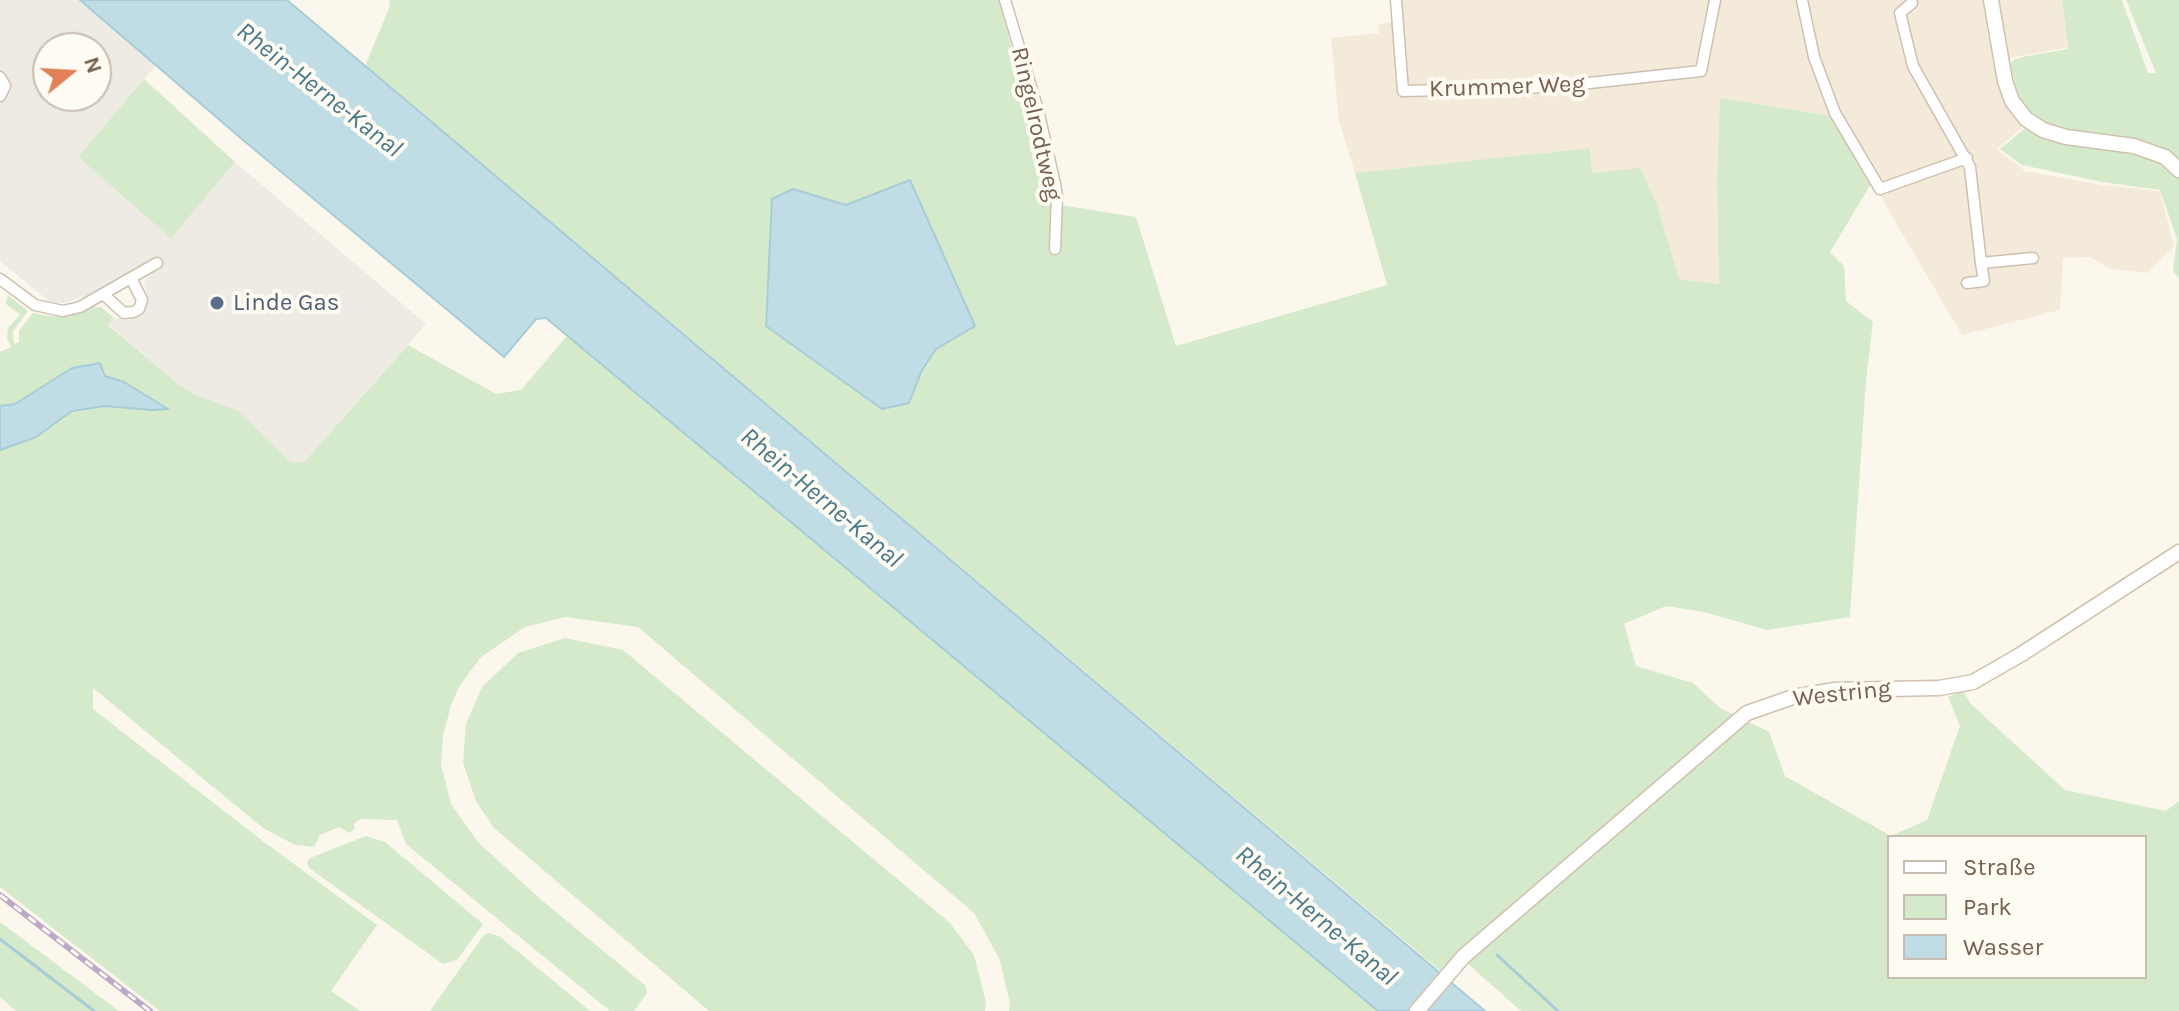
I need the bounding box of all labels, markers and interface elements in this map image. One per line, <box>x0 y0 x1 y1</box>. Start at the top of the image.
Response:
water label: Rhein-Herne-Kanal <box>230 16 408 164</box>
north arrow <box>32 32 112 112</box>
street label: Ringelrodtweg <box>1004 44 1068 204</box>
text: N <box>78 54 108 77</box>
street label: Krummer Weg <box>1429 70 1585 104</box>
place label: Linde Gas <box>233 289 339 317</box>
marker: Linde Gas <box>208 294 226 312</box>
water label: Rhein-Herne-Kanal <box>734 421 908 575</box>
street label: Westring <box>1792 675 1892 713</box>
legend <box>1887 835 2147 979</box>
water label: Rhein-Herne-Kanal <box>1229 839 1403 993</box>
text: Straße <box>1963 853 2035 881</box>
text: Park <box>1963 893 2012 921</box>
text: Wasser <box>1963 933 2043 961</box>

